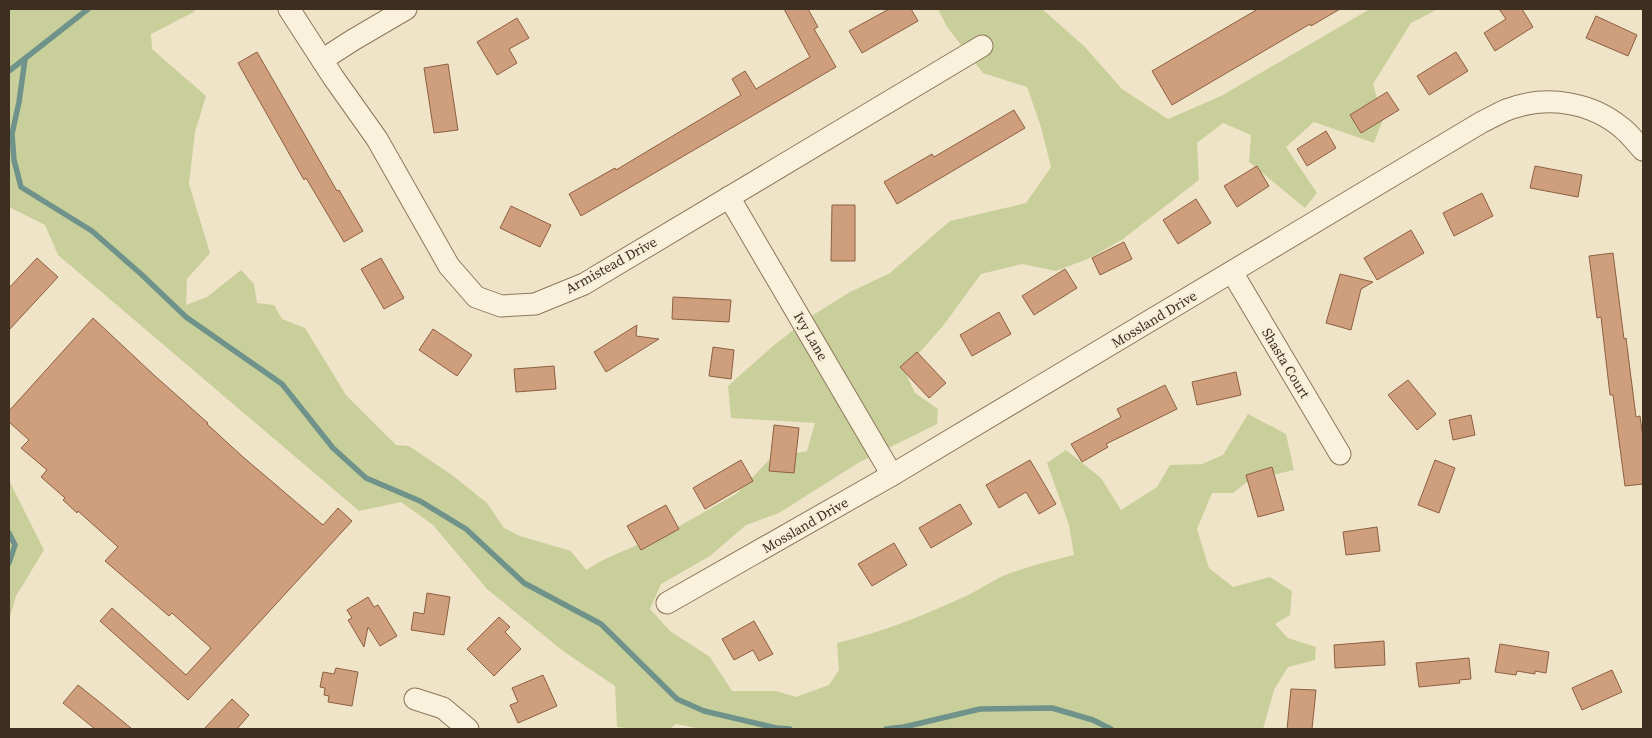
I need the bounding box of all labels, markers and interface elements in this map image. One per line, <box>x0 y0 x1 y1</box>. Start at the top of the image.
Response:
street label: Armistead Drive <box>562 232 660 298</box>
street label: Mossland Drive <box>1107 286 1201 352</box>
street label: Ivy Lane <box>789 308 833 364</box>
street label: Shasta Court <box>1257 324 1315 402</box>
street label: Mossland Drive <box>758 492 852 558</box>

